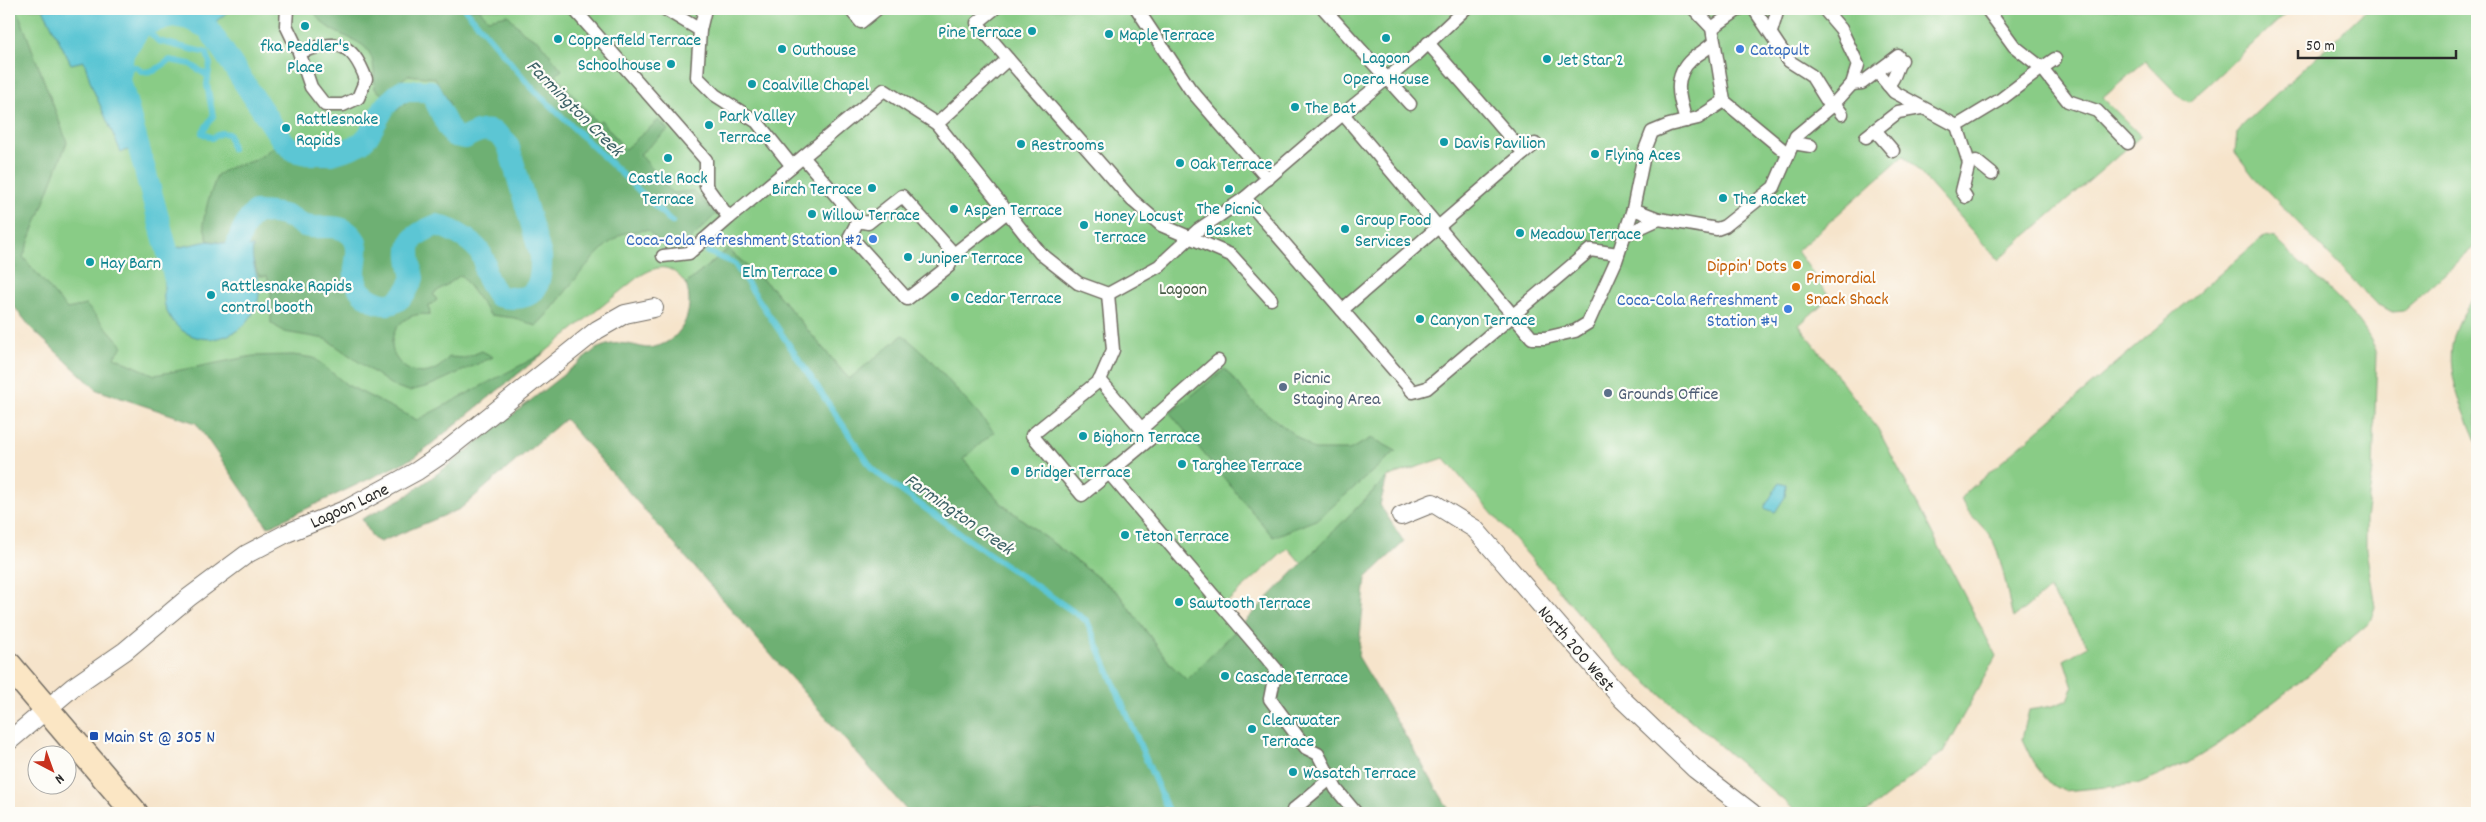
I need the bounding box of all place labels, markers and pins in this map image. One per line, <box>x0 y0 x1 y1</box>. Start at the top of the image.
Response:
marker: fka Peddler's Place <box>299 20 311 32</box>
place label: Pine Terrace <box>938 21 1022 46</box>
place label: Maple Terrace <box>1119 24 1215 49</box>
marker: Pine Terrace <box>1026 25 1038 37</box>
marker: Maple Terrace <box>1103 28 1115 40</box>
place label: Copperfield Terrace <box>568 29 701 54</box>
marker: Lagoon Opera House <box>1380 32 1392 44</box>
marker: Copperfield Terrace <box>552 33 564 45</box>
place label: fka Peddler's Place <box>260 35 350 81</box>
place label: Outhouse <box>792 39 856 64</box>
place label: Catapult <box>1750 39 1810 64</box>
marker: Outhouse <box>776 43 788 55</box>
marker: Catapult <box>1734 43 1746 55</box>
place label: Lagoon Opera House <box>1343 47 1429 93</box>
place label: Jet Star 2 <box>1557 49 1624 74</box>
marker: Jet Star 2 <box>1541 53 1553 65</box>
place label: Schoolhouse <box>578 54 661 79</box>
marker: Schoolhouse <box>665 58 677 70</box>
place label: Coalville Chapel <box>762 74 870 99</box>
marker: Coalville Chapel <box>746 78 758 90</box>
place label: The Bat <box>1305 97 1356 122</box>
marker: The Bat <box>1289 101 1301 113</box>
place label: Park Valley Terrace <box>719 105 795 151</box>
place label: Rattlesnake Rapids <box>296 108 378 154</box>
marker: Park Valley Terrace <box>703 119 715 131</box>
marker: Rattlesnake Rapids <box>280 122 292 134</box>
place label: Davis Pavilion <box>1454 132 1546 157</box>
place label: Restrooms <box>1031 134 1105 159</box>
marker: Davis Pavilion <box>1438 136 1450 148</box>
marker: Restrooms <box>1015 138 1027 150</box>
place label: Flying Aces <box>1605 144 1681 169</box>
marker: Flying Aces <box>1589 148 1601 160</box>
marker: Castle Rock Terrace <box>662 152 674 164</box>
place label: Oak Terrace <box>1190 153 1272 178</box>
marker: Oak Terrace <box>1174 157 1186 169</box>
place label: Castle Rock Terrace <box>628 167 708 213</box>
place label: Birch Terrace <box>772 178 862 203</box>
marker: Birch Terrace <box>866 182 878 194</box>
marker: The Picnic Basket <box>1223 183 1235 195</box>
place label: The Rocket <box>1733 188 1807 213</box>
marker: The Rocket <box>1717 192 1729 204</box>
place label: The Picnic Basket <box>1196 198 1262 244</box>
place label: Aspen Terrace <box>964 199 1062 224</box>
marker: Aspen Terrace <box>948 203 960 215</box>
place label: Willow Terrace <box>822 204 920 229</box>
place label: Honey Locust Terrace <box>1094 205 1184 251</box>
marker: Willow Terrace <box>806 208 818 220</box>
place label: Group Food Services <box>1355 209 1431 255</box>
marker: Honey Locust Terrace <box>1078 219 1090 231</box>
marker: Group Food Services <box>1339 223 1351 235</box>
place label: Meadow Terrace <box>1530 223 1641 248</box>
marker: Meadow Terrace <box>1514 227 1526 239</box>
place label: Coca-Cola Refreshment Station #2 <box>626 229 863 254</box>
marker: Coca-Cola Refreshment Station #2 <box>867 233 879 245</box>
place label: Juniper Terrace <box>918 247 1023 272</box>
marker: Juniper Terrace <box>902 251 914 263</box>
place label: Hay Barn <box>100 252 161 277</box>
place label: Dippin' Dots <box>1707 255 1787 280</box>
marker: Hay Barn <box>84 256 96 268</box>
marker: Dippin' Dots <box>1791 259 1803 271</box>
place label: Elm Terrace <box>742 261 823 286</box>
marker: Elm Terrace <box>827 265 839 277</box>
place label: Primordial Snack Shack <box>1806 267 1889 313</box>
place label: Rattlesnake Rapids control booth <box>221 275 352 321</box>
marker: Primordial Snack Shack <box>1790 281 1802 293</box>
place label: Cedar Terrace <box>965 287 1062 312</box>
marker: Rattlesnake Rapids control booth <box>205 289 217 301</box>
place label: Coca-Cola Refreshment Station #4 <box>1617 289 1778 335</box>
marker: Cedar Terrace <box>949 291 961 303</box>
marker: Coca-Cola Refreshment Station #4 <box>1782 303 1794 315</box>
place label: Canyon Terrace <box>1430 309 1536 334</box>
marker: Canyon Terrace <box>1414 313 1426 325</box>
place label: Picnic Staging Area <box>1293 367 1381 413</box>
marker: Picnic Staging Area <box>1277 381 1289 393</box>
place label: Grounds Office <box>1618 383 1719 408</box>
marker: Grounds Office <box>1602 387 1614 399</box>
place label: Bighorn Terrace <box>1093 426 1200 451</box>
marker: Bighorn Terrace <box>1077 430 1089 442</box>
place label: Targhee Terrace <box>1192 454 1303 479</box>
marker: Targhee Terrace <box>1176 458 1188 470</box>
place label: Bridger Terrace <box>1025 461 1131 486</box>
marker: Bridger Terrace <box>1009 465 1021 477</box>
place label: Teton Terrace <box>1135 525 1229 550</box>
marker: Teton Terrace <box>1119 529 1131 541</box>
place label: Sawtooth Terrace <box>1189 592 1311 617</box>
marker: Sawtooth Terrace <box>1173 596 1185 608</box>
place label: Cascade Terrace <box>1235 666 1348 691</box>
marker: Cascade Terrace <box>1219 670 1231 682</box>
place label: Clearwater Terrace <box>1262 709 1340 755</box>
marker: Clearwater Terrace <box>1246 723 1258 735</box>
place label: Main St @ 305 N <box>104 726 215 751</box>
marker: Main St @ 305 N <box>88 730 100 742</box>
place label: Wasatch Terrace <box>1303 762 1416 787</box>
marker: Wasatch Terrace <box>1287 766 1299 778</box>

